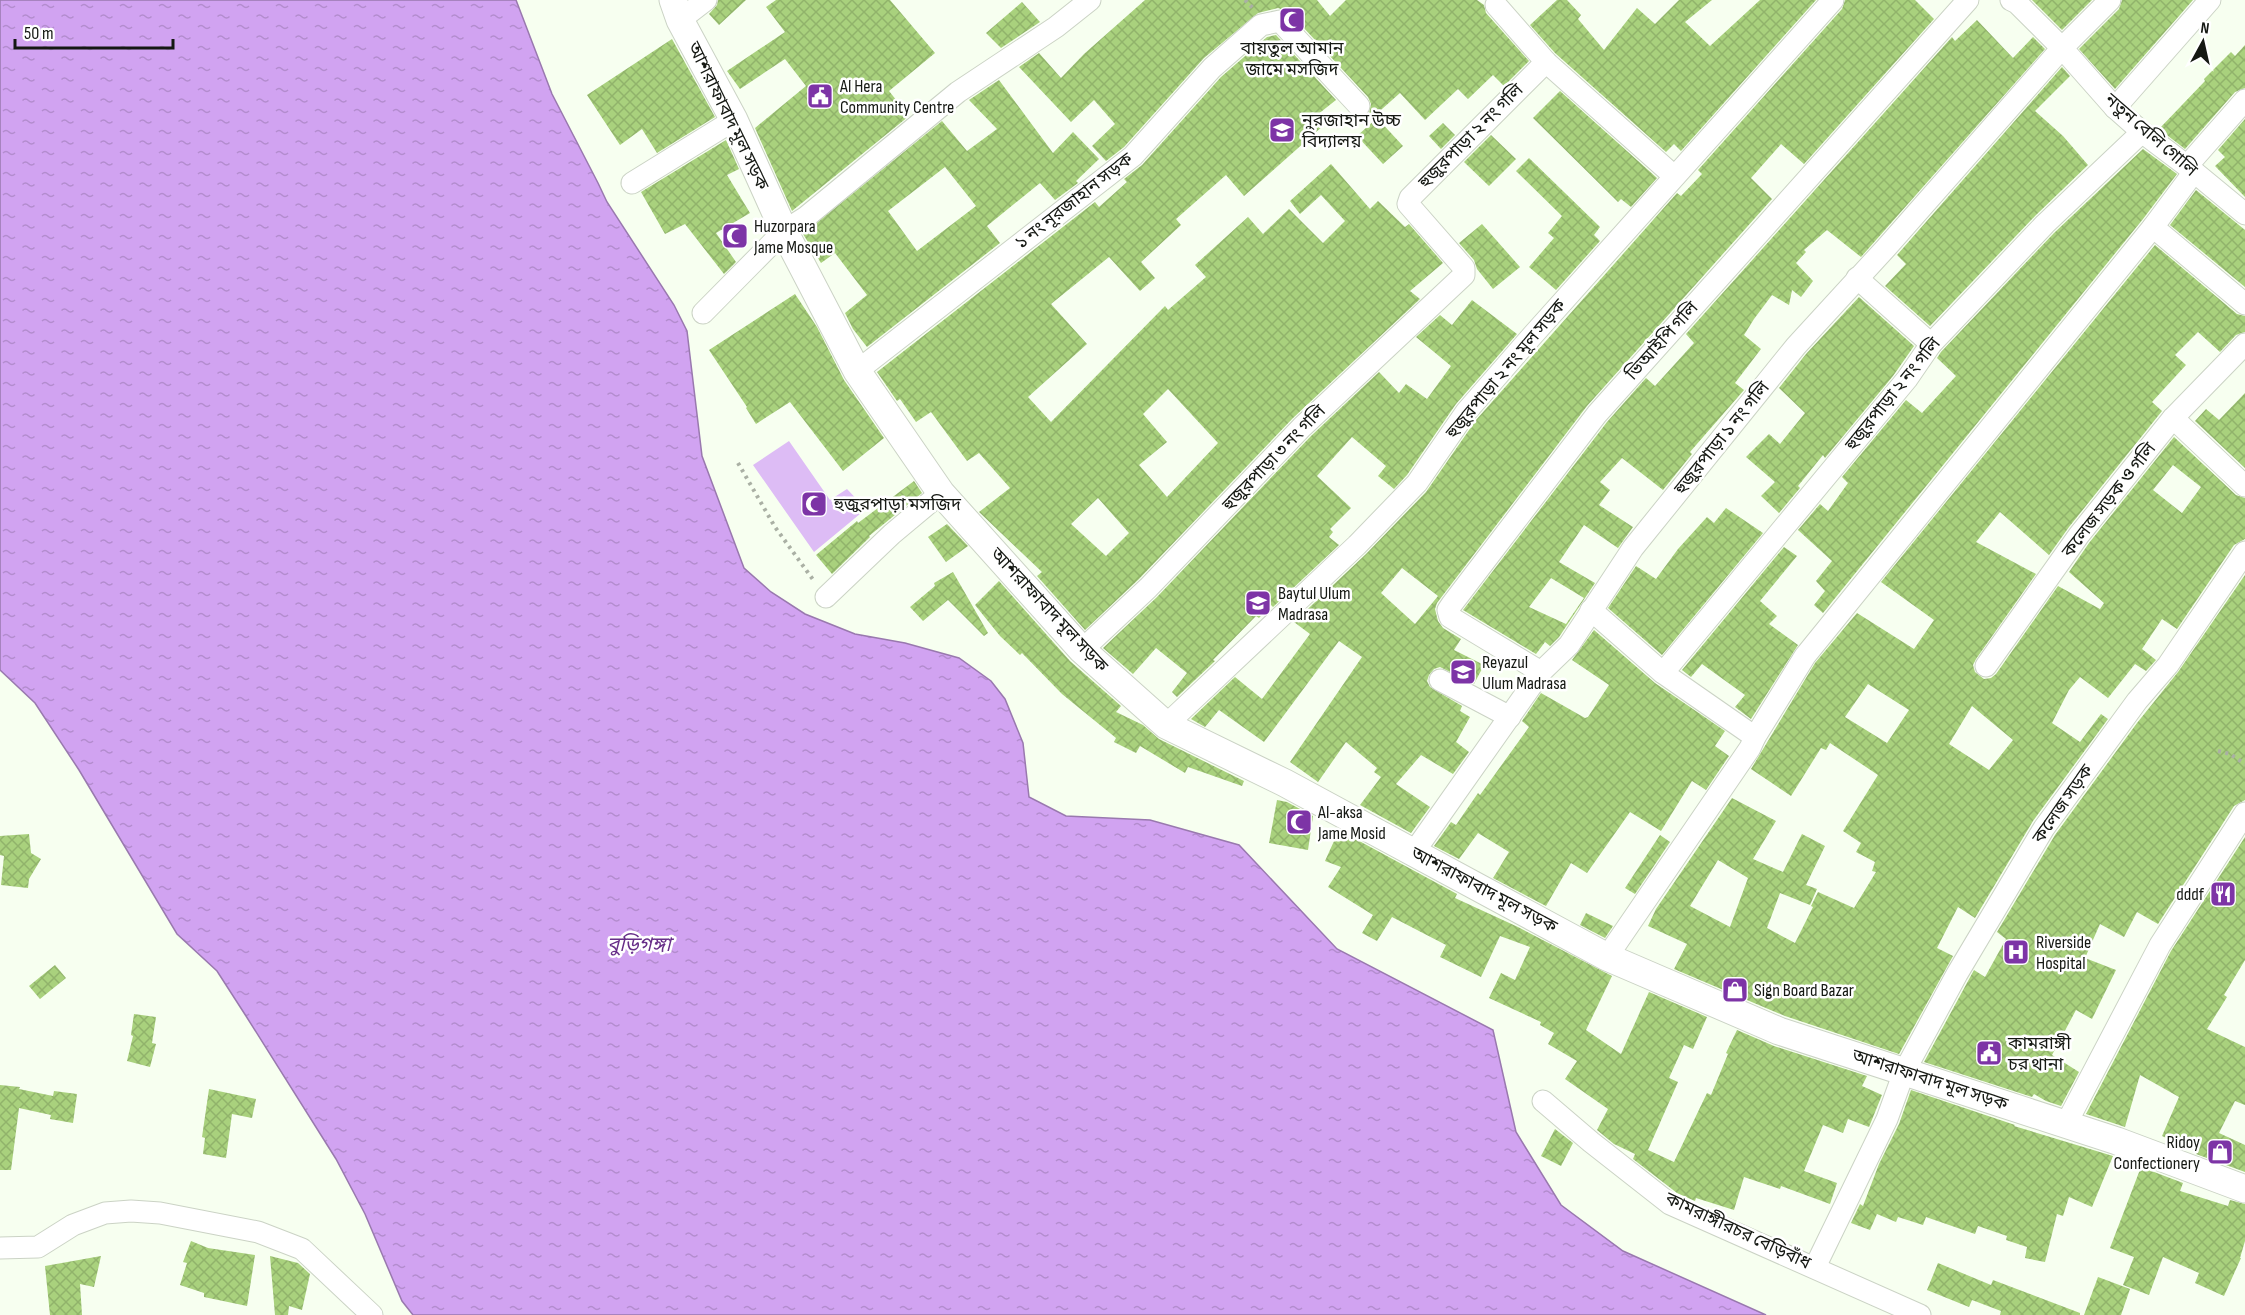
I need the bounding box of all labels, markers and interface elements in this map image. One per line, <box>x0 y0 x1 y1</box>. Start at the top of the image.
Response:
mosque icon: বায়তুল আমান জামে মসজিদ <box>1277 5 1307 35</box>
scale bar <box>15 12 172 50</box>
north arrow <box>2173 12 2233 72</box>
text: N <box>2199 19 2210 39</box>
text: 50 m <box>24 23 54 44</box>
street label: আশরাফাবাদ মূল সড়ক <box>683 38 773 194</box>
place label: বায়তুল আমান জামে মসজিদ <box>1239 38 1345 80</box>
place label: Al Hera Community Centre <box>839 76 954 118</box>
street label: হুজুরপাড়া ২ নং গলি <box>1414 79 1528 193</box>
public building icon: Al Hera Community Centre <box>805 81 835 111</box>
street label: নতুন বেলি গোলি <box>2100 89 2202 181</box>
place label: নুরজাহান উচ্চ বিদ্যালয় <box>1301 110 1401 152</box>
school or university icon: নুরজাহান উচ্চ বিদ্যালয় <box>1267 115 1297 145</box>
street label: ১ নং নূরজাহান সড়ক <box>1011 148 1137 253</box>
place label: Huzorpara Jame Mosque <box>753 216 833 258</box>
mosque icon: Huzorpara Jame Mosque <box>720 221 750 251</box>
street label: হুজুরপাড়া ২ নং মূল সড়ক <box>1441 295 1571 444</box>
street label: ভিআইপি গলি <box>1621 297 1703 385</box>
street label: হুজুরপাড়া ২ নং গলি <box>1840 333 1945 455</box>
street label: হুজুরপাড়া ১ নং গলি <box>1669 377 1774 499</box>
street label: হুজুরপাড়া ৩ নং গলি <box>1217 400 1330 516</box>
street label: কলেজ সড়ক ও গলি <box>2057 438 2161 562</box>
mosque icon: হুজুরপাড়া মসজিদ <box>799 489 829 519</box>
place label: হুজুরপাড়া মসজিদ <box>833 494 962 515</box>
street label: আশরাফাবাদ মূল সড়ক <box>985 543 1112 677</box>
place label: Baytul Ulum Madrasa <box>1278 583 1351 625</box>
school or university icon: Baytul Ulum Madrasa <box>1243 588 1273 618</box>
place label: Reyazul Ulum Madrasa <box>1482 652 1567 694</box>
school or university icon: Reyazul Ulum Madrasa <box>1448 657 1478 687</box>
street label: কলেজ সড়ক <box>2028 760 2098 848</box>
place label: Al-aksa Jame Mosid <box>1317 802 1386 844</box>
mosque icon: Al-aksa Jame Mosid <box>1284 807 1314 837</box>
street label: আশরাফাবাদ মূল সড়ক <box>1407 842 1561 938</box>
restaurant icon: dddf <box>2208 879 2238 909</box>
place label: dddf <box>2176 884 2205 905</box>
place label: Riverside Hospital <box>2036 932 2091 974</box>
water label: বুড়িগঙ্গা <box>607 933 674 957</box>
hospital icon: Riverside Hospital <box>2001 937 2031 967</box>
shop icon: Sign Board Bazar <box>1720 975 1750 1005</box>
place label: Sign Board Bazar <box>1754 980 1854 1001</box>
place label: কামরাঙ্গী চর থানা <box>2007 1033 2071 1075</box>
public building icon: কামরাঙ্গী চর থানা <box>1974 1038 2004 1068</box>
street label: আশরাফাবাদ মূল সড়ক <box>1849 1045 2011 1115</box>
place label: Ridoy Confectionery <box>2114 1132 2200 1174</box>
shop icon: Ridoy Confectionery <box>2205 1137 2235 1167</box>
street label: কামরাঙ্গীরচর বেড়িবাঁধ <box>1661 1188 1814 1274</box>

